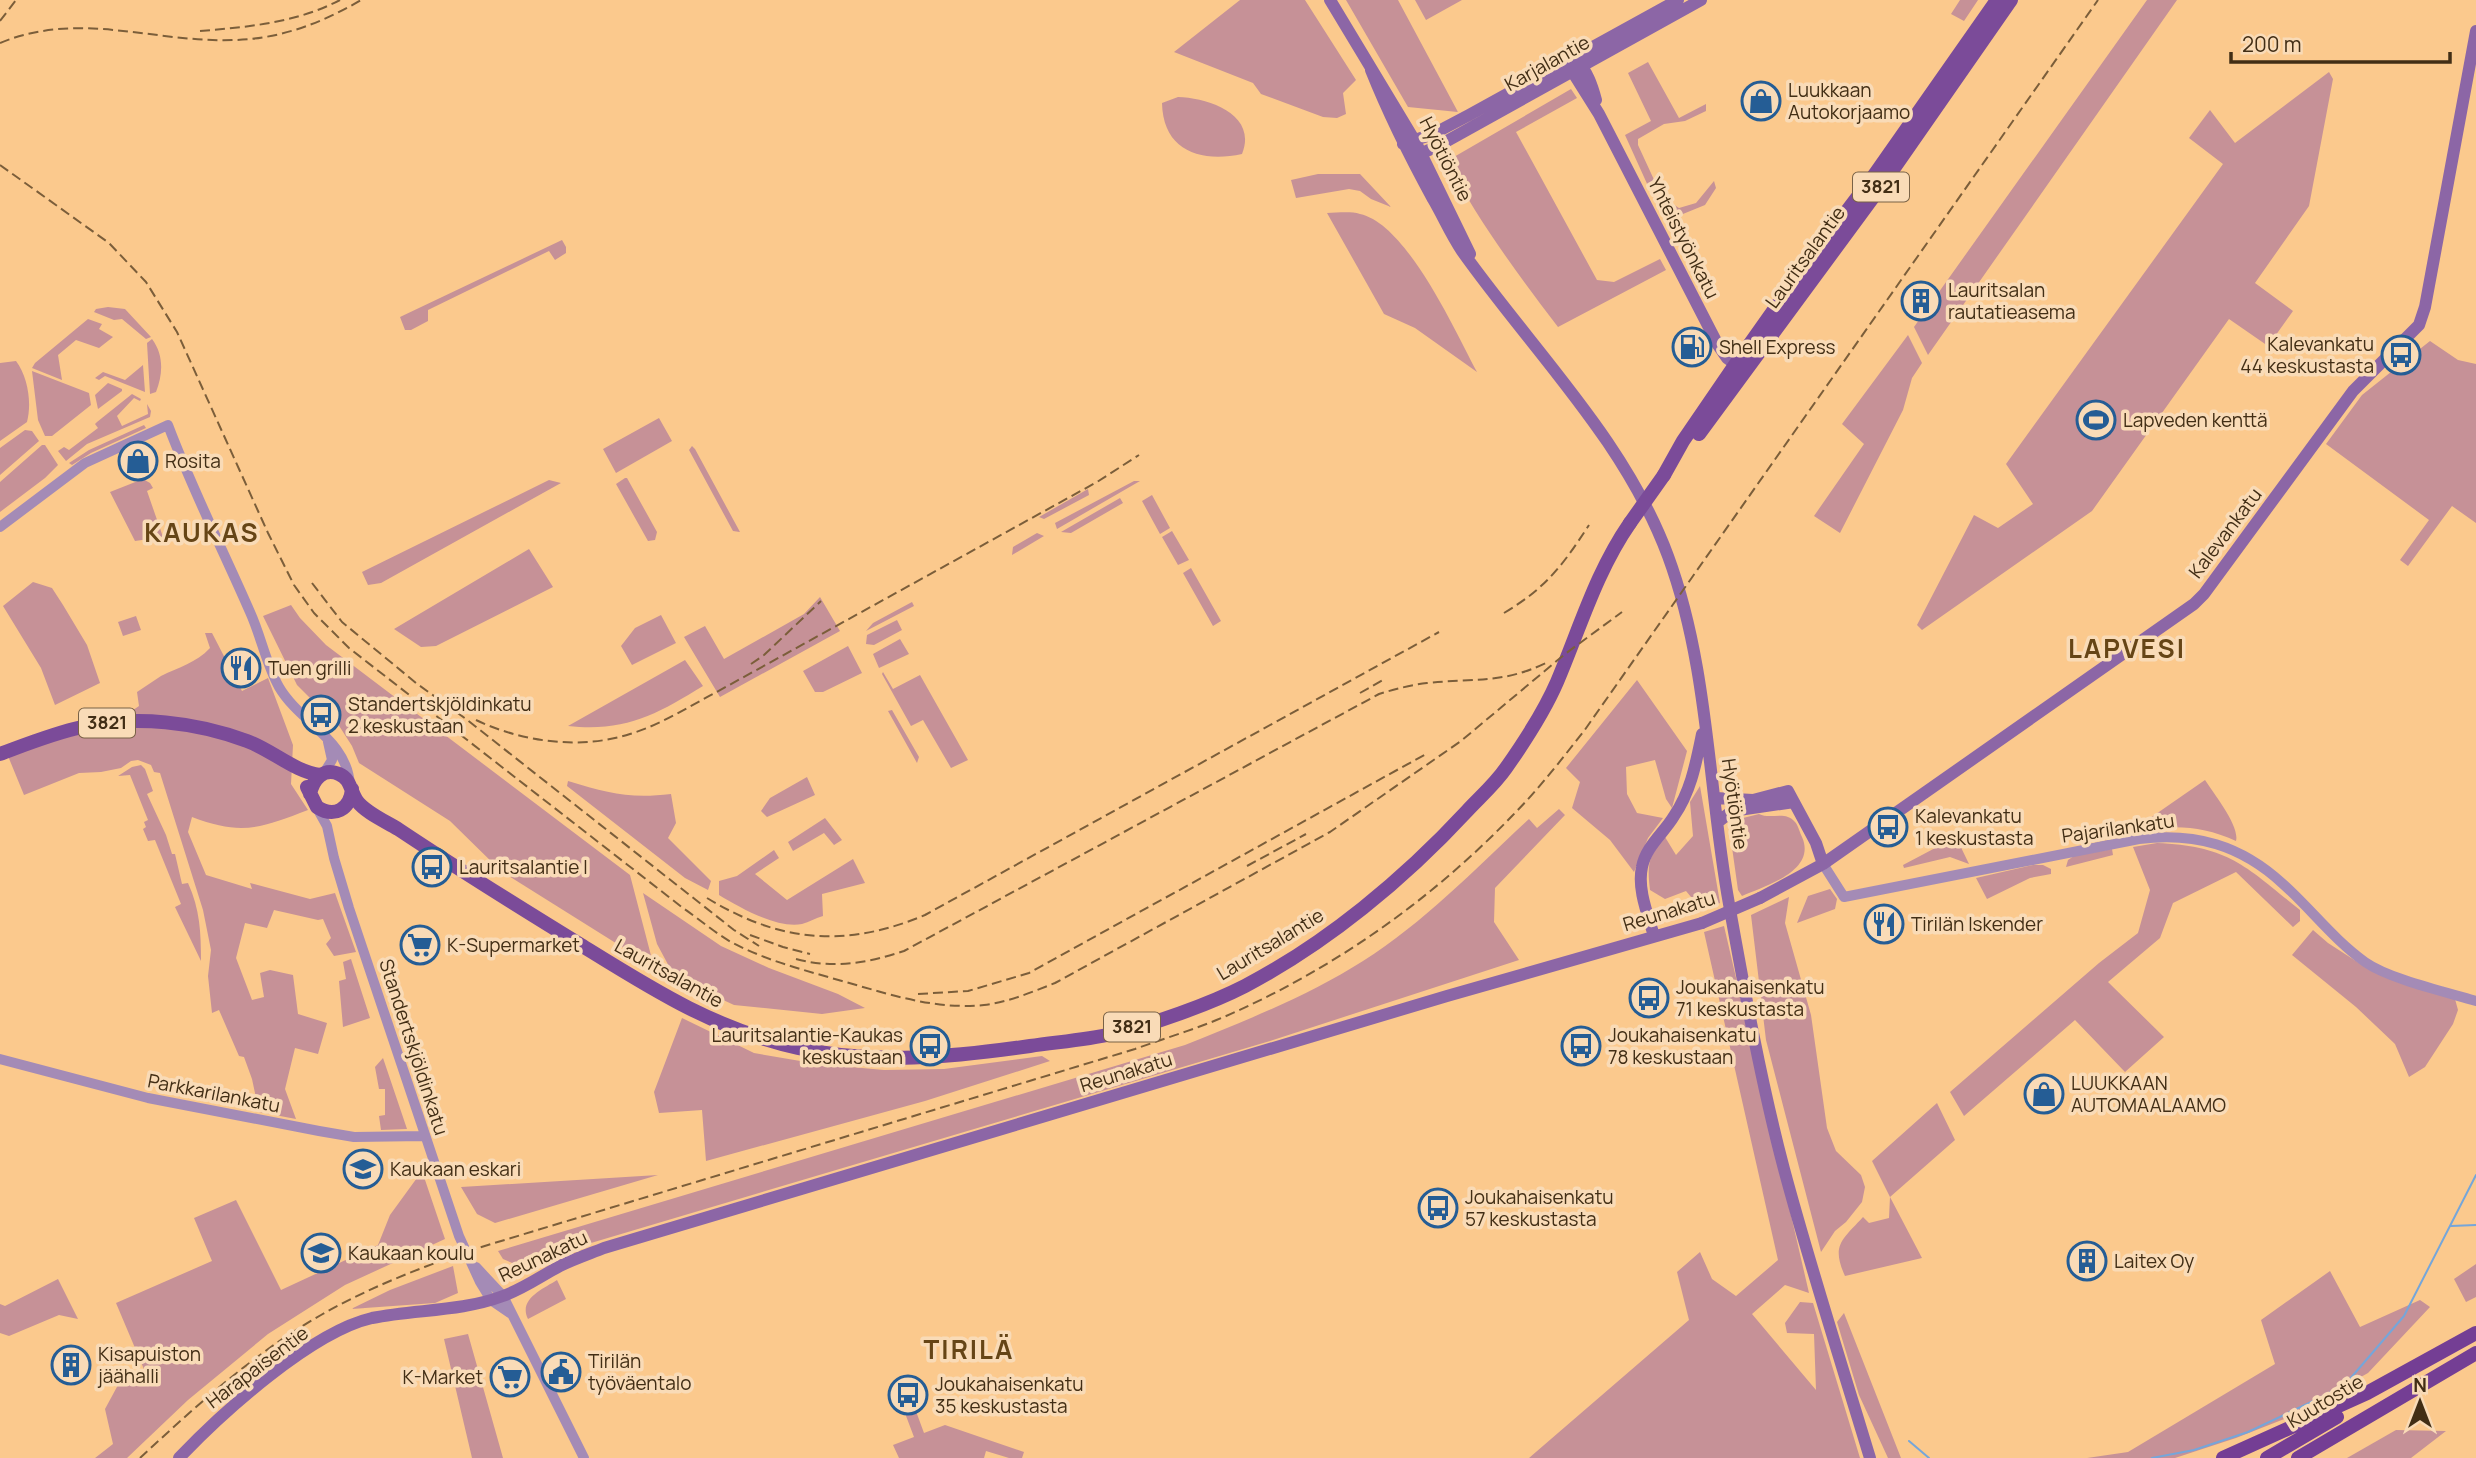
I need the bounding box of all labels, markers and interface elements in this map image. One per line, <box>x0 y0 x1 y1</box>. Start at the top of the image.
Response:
scale bar <box>2231 21 2450 65</box>
street label: Karjalantie <box>1500 29 1594 97</box>
text: 200 m <box>2242 30 2302 58</box>
place label: Luukkaan Autokorjaamo <box>1788 77 1910 125</box>
shop icon: Luukkaan Autokorjaamo <box>1740 80 1782 122</box>
street label: Hyötiöntie <box>1414 112 1478 206</box>
road number: 3821 <box>1853 172 1909 202</box>
street label: Yhteistyönkatu <box>1642 173 1726 303</box>
street label: Lauritsalantie <box>1759 201 1851 313</box>
place label: Lauritsalan rautatieasema <box>1948 277 2075 325</box>
building icon: Lauritsalan rautatieasema <box>1900 280 1942 322</box>
fuel station icon: Shell Express <box>1671 326 1713 368</box>
place label: Kalevankatu 44 keskustasta <box>2240 331 2374 379</box>
place label: Shell Express <box>1719 334 1836 360</box>
bus stop icon: Kalevankatu 44 keskustasta <box>2380 334 2422 376</box>
sports icon: Lapveden kenttä <box>2075 399 2117 441</box>
place label: Lapveden kenttä <box>2123 407 2268 433</box>
shop icon: Rosita <box>117 440 159 482</box>
place label: Rosita <box>165 448 221 474</box>
street label: Kalevankatu <box>2182 483 2268 583</box>
district label: KAUKAS <box>144 514 260 550</box>
district label: LAPVESI <box>2068 630 2186 666</box>
restaurant icon: Tuen grilli <box>220 647 262 689</box>
place label: Tuen grilli <box>268 655 351 681</box>
place label: Standertskjöldinkatu 2 keskustaan <box>348 691 532 739</box>
bus stop icon: Standertskjöldinkatu 2 keskustaan <box>300 694 342 736</box>
road number: 3821 <box>79 708 135 738</box>
street label: Hyötiöntie <box>1716 757 1754 851</box>
place label: Kalevankatu 1 keskustasta <box>1915 803 2034 851</box>
bus stop icon: Kalevankatu 1 keskustasta <box>1867 806 1909 848</box>
street label: Pajarilankatu <box>2060 807 2176 849</box>
bus stop icon: Lauritsalantie I <box>411 846 453 888</box>
place label: Lauritsalantie I <box>459 854 588 880</box>
street label: Reunakatu <box>1620 885 1718 937</box>
street label: Lauritsalantie <box>1212 902 1328 986</box>
restaurant icon: Tirilän Iskender <box>1863 903 1905 945</box>
place label: Tirilän Iskender <box>1911 911 2043 937</box>
supermarket icon: K-Supermarket <box>399 924 441 966</box>
place label: K-Supermarket <box>447 932 580 958</box>
street label: Lauritsalantie <box>610 932 728 1014</box>
street label: Standertskjöldinkatu <box>373 956 455 1138</box>
place label: Joukahaisenkatu 71 keskustasta <box>1676 974 1825 1022</box>
bus stop icon: Joukahaisenkatu 71 keskustasta <box>1628 977 1670 1019</box>
road number: 3821 <box>1104 1012 1160 1042</box>
place label: Lauritsalantie-Kaukas keskustaan <box>712 1022 903 1070</box>
place label: Joukahaisenkatu 78 keskustaan <box>1608 1022 1757 1070</box>
bus stop icon: Lauritsalantie-Kaukas keskustaan <box>909 1025 951 1067</box>
bus stop icon: Joukahaisenkatu 78 keskustaan <box>1560 1025 1602 1067</box>
street label: Reunakatu <box>1077 1046 1175 1098</box>
street label: Parkkarilankatu <box>146 1067 282 1119</box>
place label: LUUKKAAN AUTOMAALAAMO <box>2071 1070 2226 1118</box>
shop icon: LUUKKAAN AUTOMAALAAMO <box>2023 1073 2065 1115</box>
school or university icon: Kaukaan eskari <box>342 1148 384 1190</box>
place label: Kaukaan eskari <box>390 1156 521 1182</box>
place label: Joukahaisenkatu 57 keskustasta <box>1465 1184 1614 1232</box>
bus stop icon: Joukahaisenkatu 57 keskustasta <box>1417 1187 1459 1229</box>
street label: Reunakatu <box>494 1224 592 1288</box>
school or university icon: Kaukaan koulu <box>300 1232 342 1274</box>
place label: Kaukaan koulu <box>348 1240 474 1266</box>
building icon: Laitex Oy <box>2066 1240 2108 1282</box>
place label: Laitex Oy <box>2114 1248 2194 1274</box>
street label: Harapaisentie <box>200 1320 314 1414</box>
district label: TIRILÄ <box>924 1331 1014 1367</box>
place label: Kisapuiston jäähalli <box>97 1341 201 1389</box>
building icon: Kisapuiston jäähalli <box>50 1344 92 1386</box>
place label: Tirilän työväentalo <box>588 1348 691 1396</box>
public building icon: Tirilän työväentalo <box>540 1351 582 1393</box>
supermarket icon: K-Market <box>489 1356 531 1398</box>
place label: K-Market <box>402 1364 483 1390</box>
north arrow <box>2385 1367 2455 1437</box>
street label: Kuutostie <box>2282 1368 2368 1434</box>
place label: Joukahaisenkatu 35 keskustasta <box>935 1371 1084 1419</box>
text: N <box>2413 1372 2427 1398</box>
bus stop icon: Joukahaisenkatu 35 keskustasta <box>887 1374 929 1416</box>

